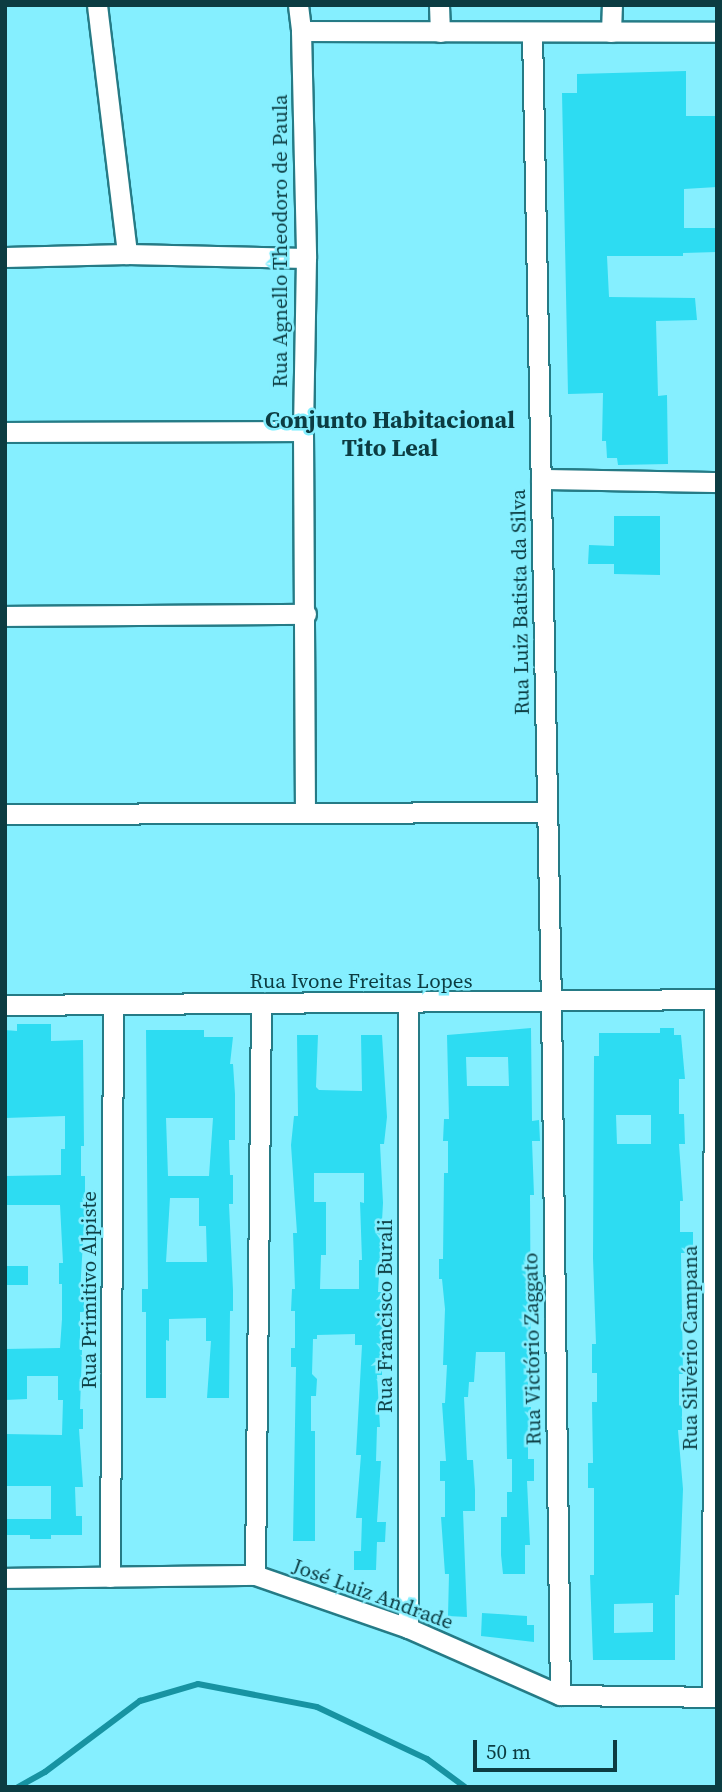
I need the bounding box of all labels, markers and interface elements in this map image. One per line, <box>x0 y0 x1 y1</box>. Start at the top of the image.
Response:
street label: Rua Agnello Theodoro de Paula <box>267 94 293 388</box>
district label: Conjunto Habitacional Tito Leal <box>265 406 515 462</box>
street label: Rua Luiz Batista da Silva <box>505 489 535 715</box>
street label: Rua Ivone Freitas Lopes <box>249 968 473 994</box>
street label: Rua Primitivo Alpiste <box>76 1191 102 1389</box>
street label: Rua Francisco Burali <box>372 1219 398 1413</box>
street label: Rua Silvério Campana <box>677 1245 703 1451</box>
street label: Rua Victório Zaggato <box>518 1252 546 1446</box>
street label: José Luiz Andrade <box>289 1553 457 1635</box>
scale bar <box>477 1726 620 1770</box>
text: 50 m <box>486 1737 531 1766</box>

